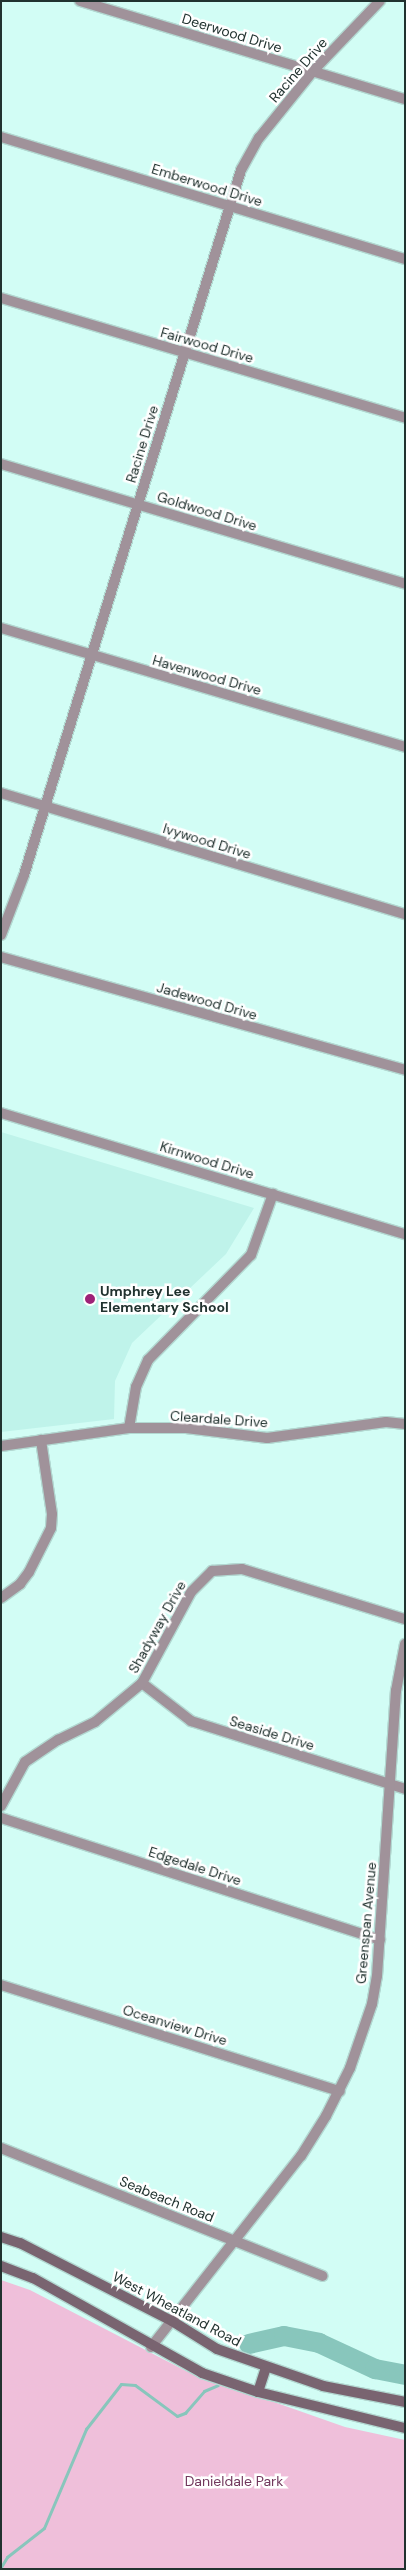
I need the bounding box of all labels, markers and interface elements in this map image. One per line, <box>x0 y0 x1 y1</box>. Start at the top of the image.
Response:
street label: Deerwood Drive <box>180 10 284 56</box>
street label: Racine Drive <box>265 34 331 106</box>
street label: Emberwood Drive <box>150 160 264 210</box>
street label: Fairwood Drive <box>159 324 255 366</box>
street label: Racine Drive <box>122 403 162 485</box>
street label: Goldwood Drive <box>155 488 259 534</box>
street label: Havenwood Drive <box>151 651 263 699</box>
street label: Ivywood Drive <box>161 820 253 862</box>
street label: Jadewood Drive <box>155 979 259 1023</box>
street label: Kirnwood Drive <box>158 1138 256 1182</box>
place label: Umphrey Lee Elementary School <box>100 1283 229 1315</box>
marker: Umphrey Lee Elementary School <box>84 1293 96 1305</box>
street label: Cleardale Drive <box>170 1407 268 1431</box>
street label: Shadyway Drive <box>125 1578 189 1676</box>
street label: Seaside Drive <box>228 1712 316 1754</box>
street label: Edgedale Drive <box>147 1843 243 1889</box>
street label: Greenspan Avenue <box>352 1861 380 1985</box>
street label: Oceanview Drive <box>121 2001 229 2049</box>
street label: Seabeach Road <box>117 2172 217 2226</box>
street label: West Wheatland Road <box>110 2268 244 2350</box>
park label: Danieldale Park <box>185 2473 283 2489</box>

